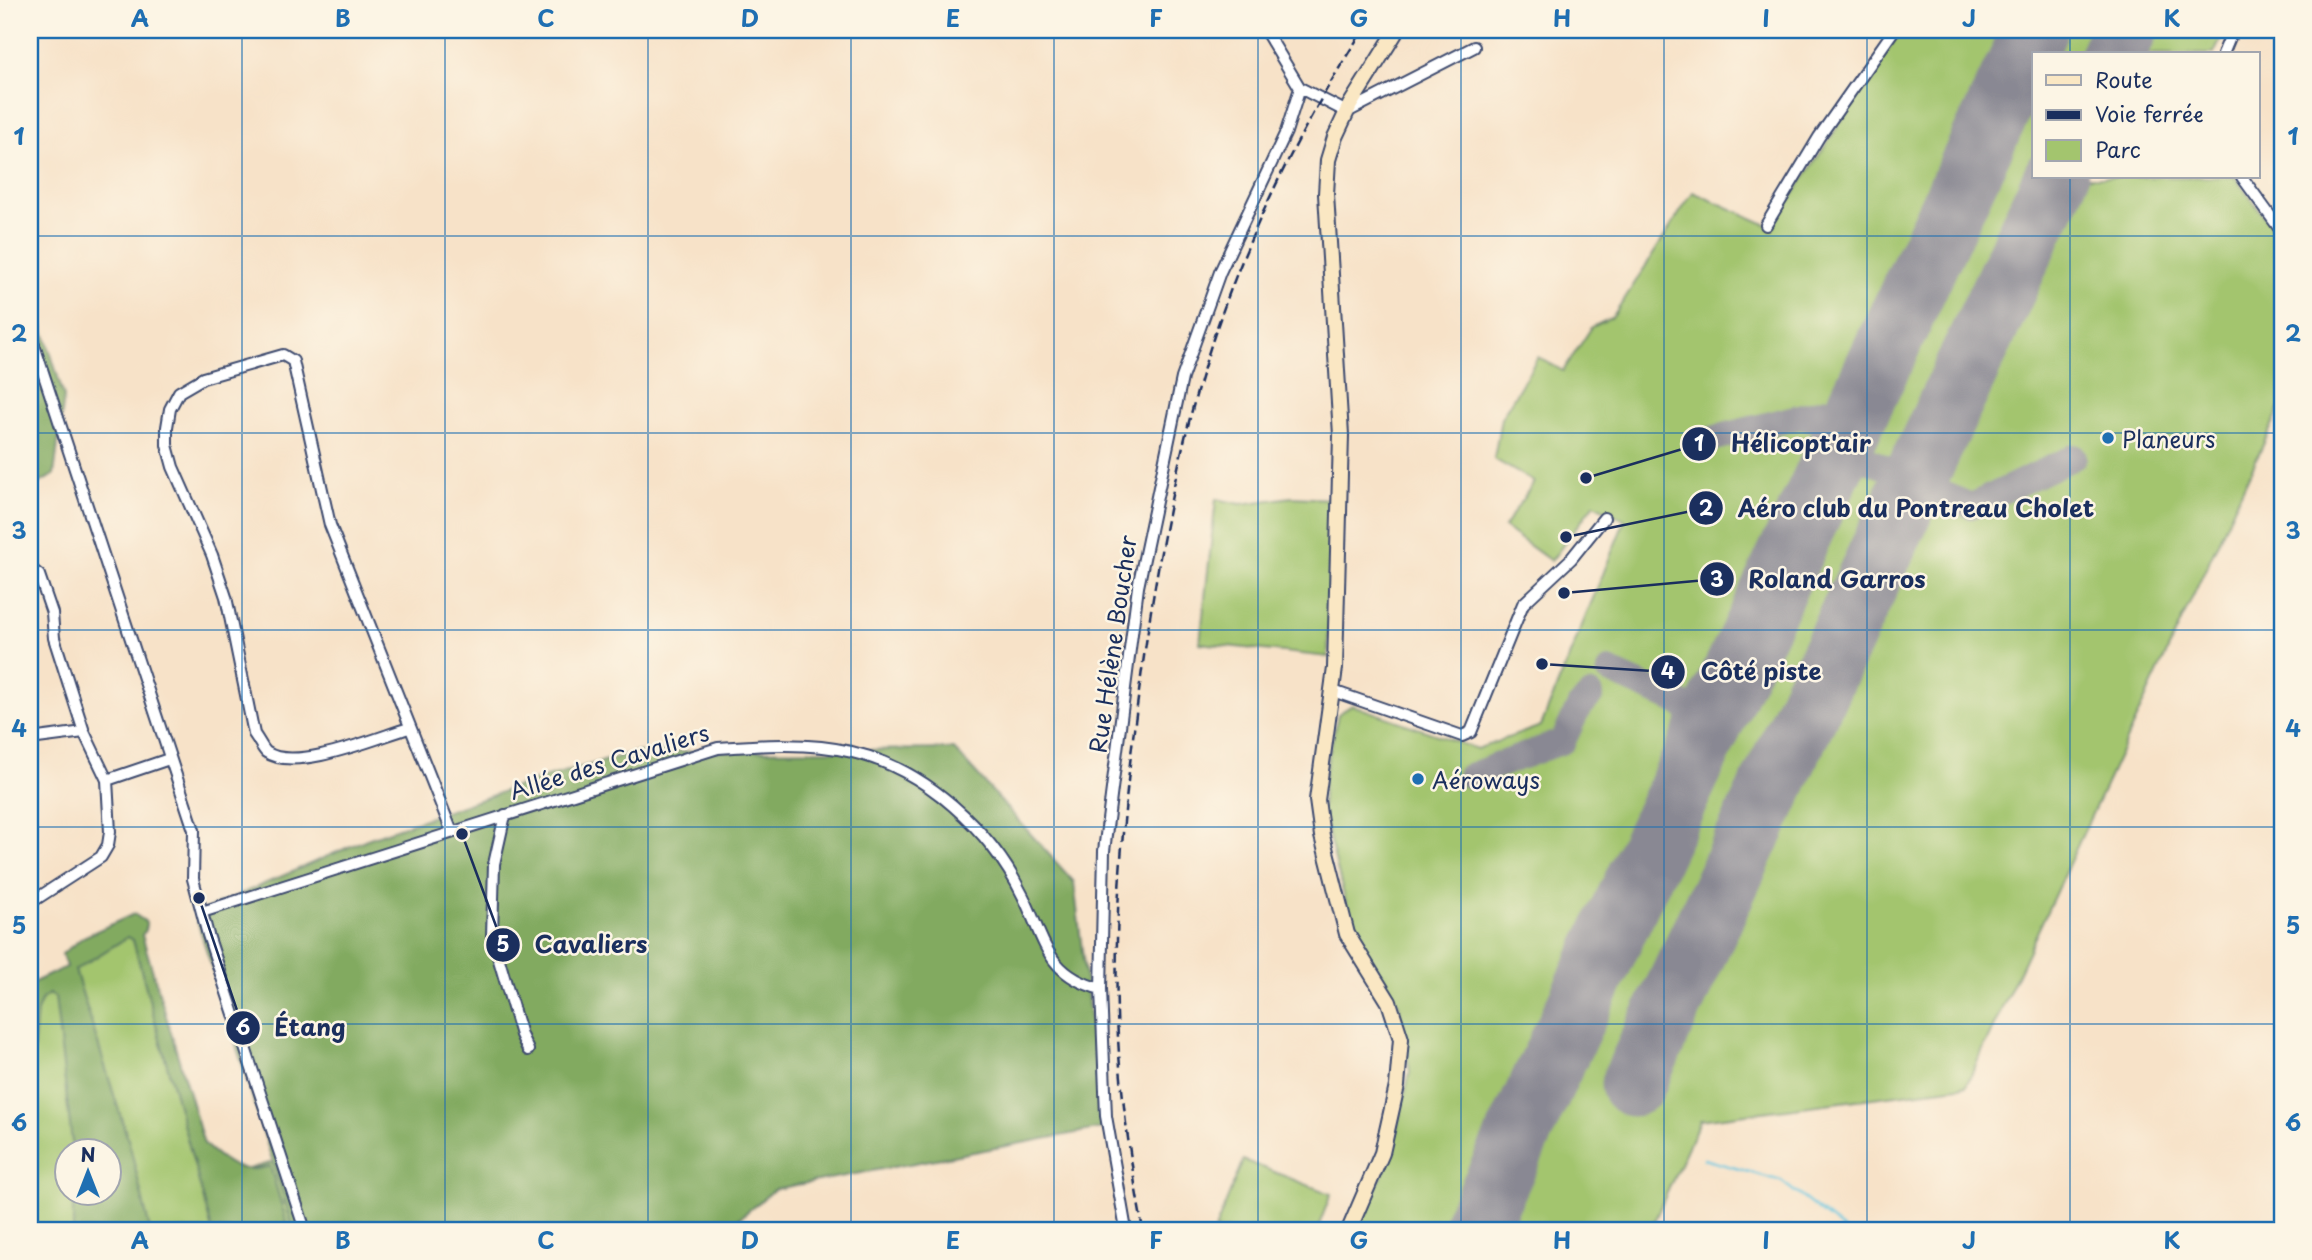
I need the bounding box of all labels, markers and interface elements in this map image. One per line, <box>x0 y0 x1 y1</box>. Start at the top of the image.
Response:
text: A <box>131 0 149 35</box>
text: B <box>335 0 351 35</box>
text: C <box>537 0 555 35</box>
text: D <box>741 0 759 35</box>
text: E <box>946 0 960 35</box>
text: F <box>1149 0 1163 35</box>
text: G <box>1350 0 1368 35</box>
text: H <box>1553 0 1571 35</box>
text: I <box>1762 0 1770 35</box>
text: J <box>1962 0 1976 35</box>
text: K <box>2164 0 2181 35</box>
legend <box>2032 52 2260 178</box>
text: Route <box>2095 63 2153 95</box>
text: Voie ferrée <box>2095 97 2204 129</box>
text: 1 <box>14 118 25 153</box>
text: 1 <box>2288 118 2299 153</box>
text: Parc <box>2095 133 2141 165</box>
text: 2 <box>11 315 27 350</box>
text: 2 <box>2285 315 2301 350</box>
callout: Hélicopt'air <box>1682 421 1884 466</box>
place label: Planeurs <box>2122 421 2216 456</box>
text: Hélicopt'air <box>1731 424 1872 460</box>
text: 1 <box>1694 426 1704 458</box>
marker: Planeurs <box>2100 430 2116 446</box>
callout: Aéro club du Pontreau Cholet <box>1689 486 2108 531</box>
text: Aéro club du Pontreau Cholet <box>1737 489 2094 525</box>
text: 2 <box>1699 491 1714 523</box>
text: 3 <box>11 512 27 547</box>
text: 3 <box>2285 512 2301 547</box>
street label: Rue Hélène Boucher <box>1079 533 1145 755</box>
callout: Roland Garros <box>1700 557 1939 602</box>
text: Roland Garros <box>1748 560 1926 596</box>
text: 3 <box>1710 562 1724 594</box>
callout: Côté piste <box>1651 650 1836 695</box>
text: Côté piste <box>1701 652 1821 688</box>
text: 4 <box>1661 654 1675 686</box>
text: 4 <box>11 710 27 745</box>
text: 4 <box>2285 710 2301 745</box>
street label: Allée des Cavaliers <box>505 714 713 808</box>
place label: Aéroways <box>1432 762 1540 797</box>
marker: Aéroways <box>1410 771 1426 787</box>
text: 5 <box>12 907 26 942</box>
text: 5 <box>2286 907 2300 942</box>
callout: Cavaliers <box>486 922 662 967</box>
text: Cavaliers <box>535 925 647 961</box>
text: 5 <box>496 927 510 959</box>
callout: Étang <box>225 1005 360 1050</box>
text: Étang <box>274 1008 346 1044</box>
text: 6 <box>236 1010 251 1042</box>
text: 6 <box>11 1104 27 1139</box>
text: 6 <box>2285 1104 2301 1139</box>
north arrow <box>52 1138 122 1208</box>
text: N <box>80 1140 96 1168</box>
text: A <box>131 1222 149 1257</box>
text: B <box>335 1222 351 1257</box>
text: C <box>537 1222 555 1257</box>
text: D <box>741 1222 759 1257</box>
text: E <box>946 1222 960 1257</box>
text: F <box>1149 1222 1163 1257</box>
text: G <box>1350 1222 1368 1257</box>
text: H <box>1553 1222 1571 1257</box>
text: I <box>1762 1222 1770 1257</box>
text: J <box>1962 1222 1976 1257</box>
text: K <box>2164 1222 2181 1257</box>

